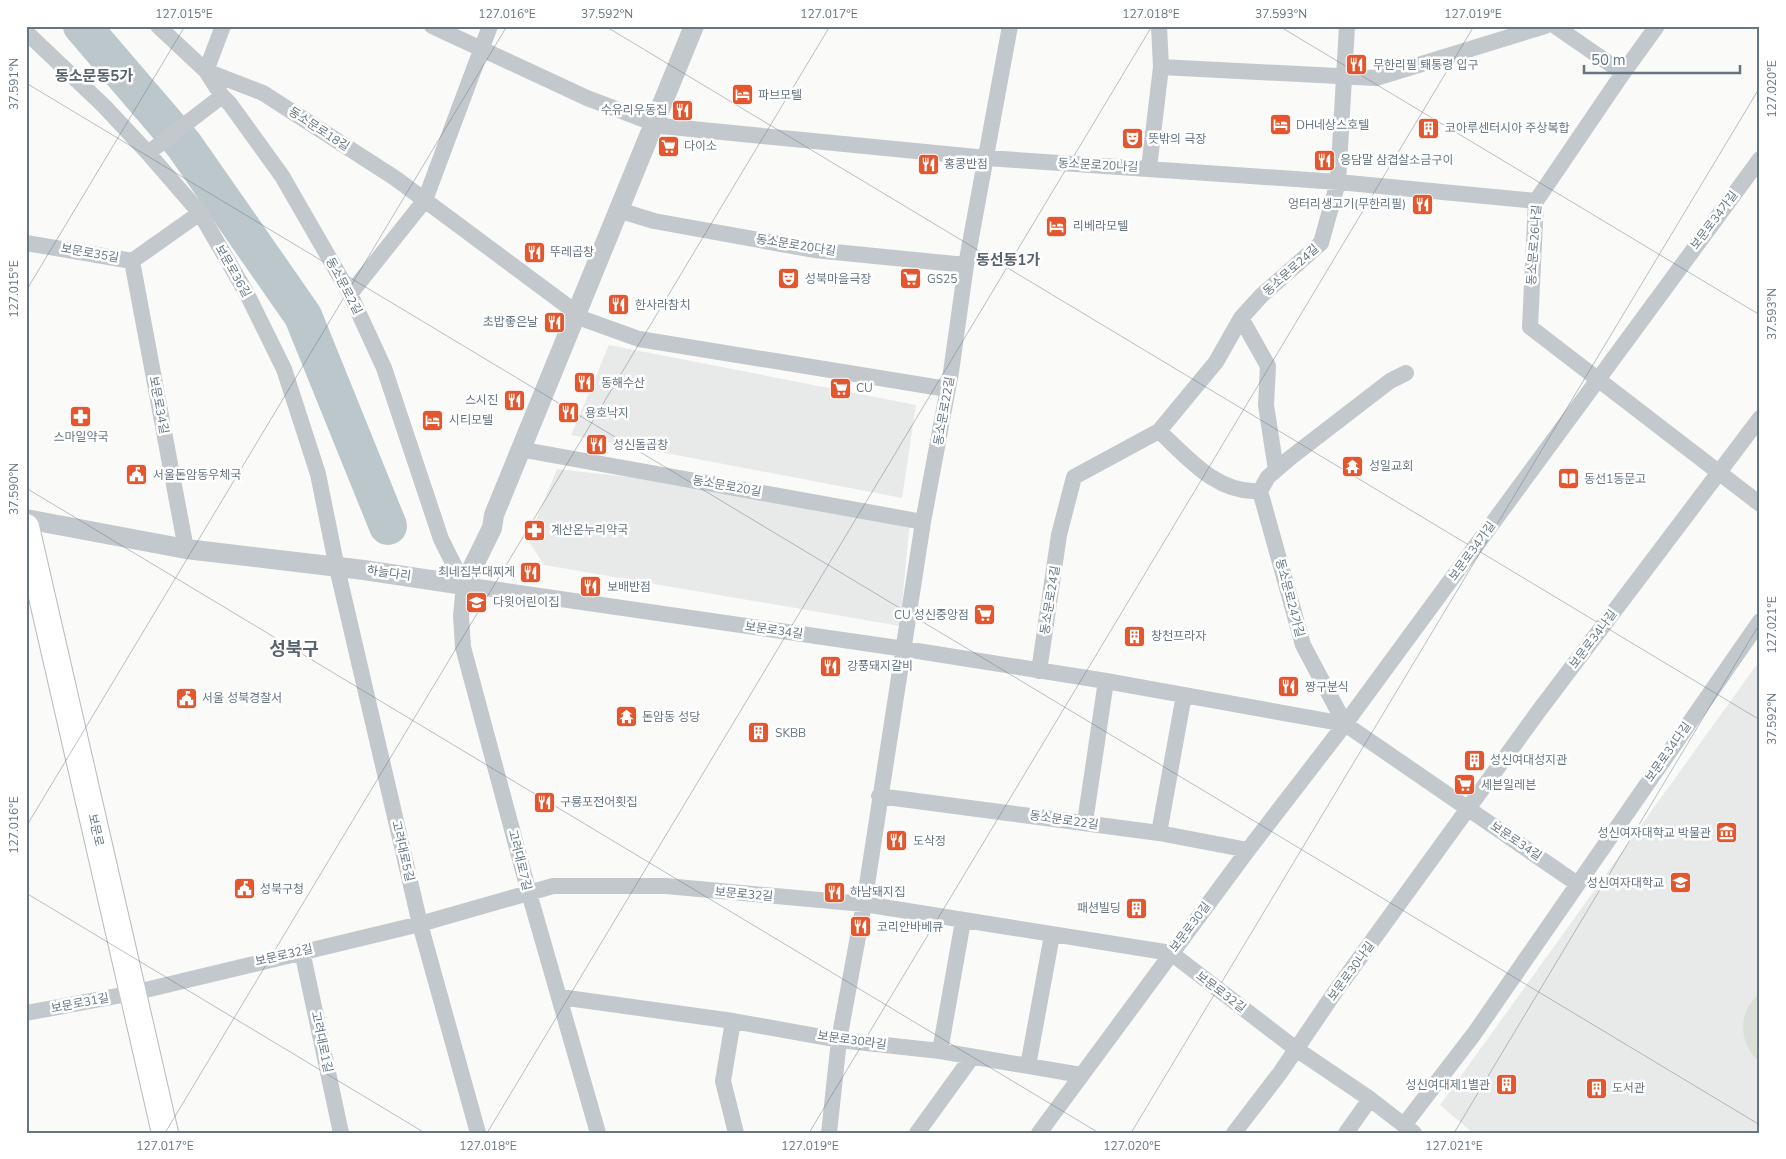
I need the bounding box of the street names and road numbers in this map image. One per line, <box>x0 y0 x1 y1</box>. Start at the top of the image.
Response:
street label: 동소문로18길 <box>285 103 353 155</box>
street label: 동소문로20나길 <box>1057 155 1139 175</box>
street label: 보문로34가길 <box>1687 187 1741 253</box>
street label: 동소문로26나길 <box>1523 204 1545 286</box>
street label: 동소문로20다길 <box>755 231 837 259</box>
street label: 보문로35길 <box>60 240 120 266</box>
street label: 동소문로24길 <box>1260 241 1322 299</box>
street label: 보문로36길 <box>211 242 255 300</box>
street label: 동소문로2길 <box>322 255 366 317</box>
street label: 보문로34길 <box>146 375 172 435</box>
street label: 동소문로22길 <box>930 375 958 447</box>
street label: 동소문로20길 <box>691 472 763 500</box>
street label: 보문로34가길 <box>1445 518 1499 584</box>
street label: 동소문로24가길 <box>1272 557 1308 639</box>
street label: 하늘다리 <box>366 562 412 584</box>
street label: 동소문로24길 <box>1037 564 1063 636</box>
street label: 보문로34나길 <box>1566 606 1620 672</box>
street label: 보문로34길 <box>744 618 804 642</box>
street label: 보문로34다길 <box>1641 719 1695 785</box>
street label: 동소문로22길 <box>1028 807 1100 833</box>
street label: 보문로 <box>84 812 108 848</box>
street label: 보문로34길 <box>1487 818 1545 864</box>
street label: 고려대로5길 <box>388 819 418 883</box>
street label: 고려대로7길 <box>505 828 535 892</box>
street label: 보문로32길 <box>714 883 774 905</box>
street label: 보문로30길 <box>1166 899 1214 955</box>
street label: 보문로30나길 <box>1324 938 1378 1004</box>
street label: 보문로32길 <box>254 941 314 969</box>
street label: 보문로32길 <box>1193 968 1249 1016</box>
street label: 보문로31길 <box>50 990 110 1016</box>
street label: 고려대로1길 <box>308 1010 336 1074</box>
street label: 보문로30라길 <box>816 1027 888 1053</box>

